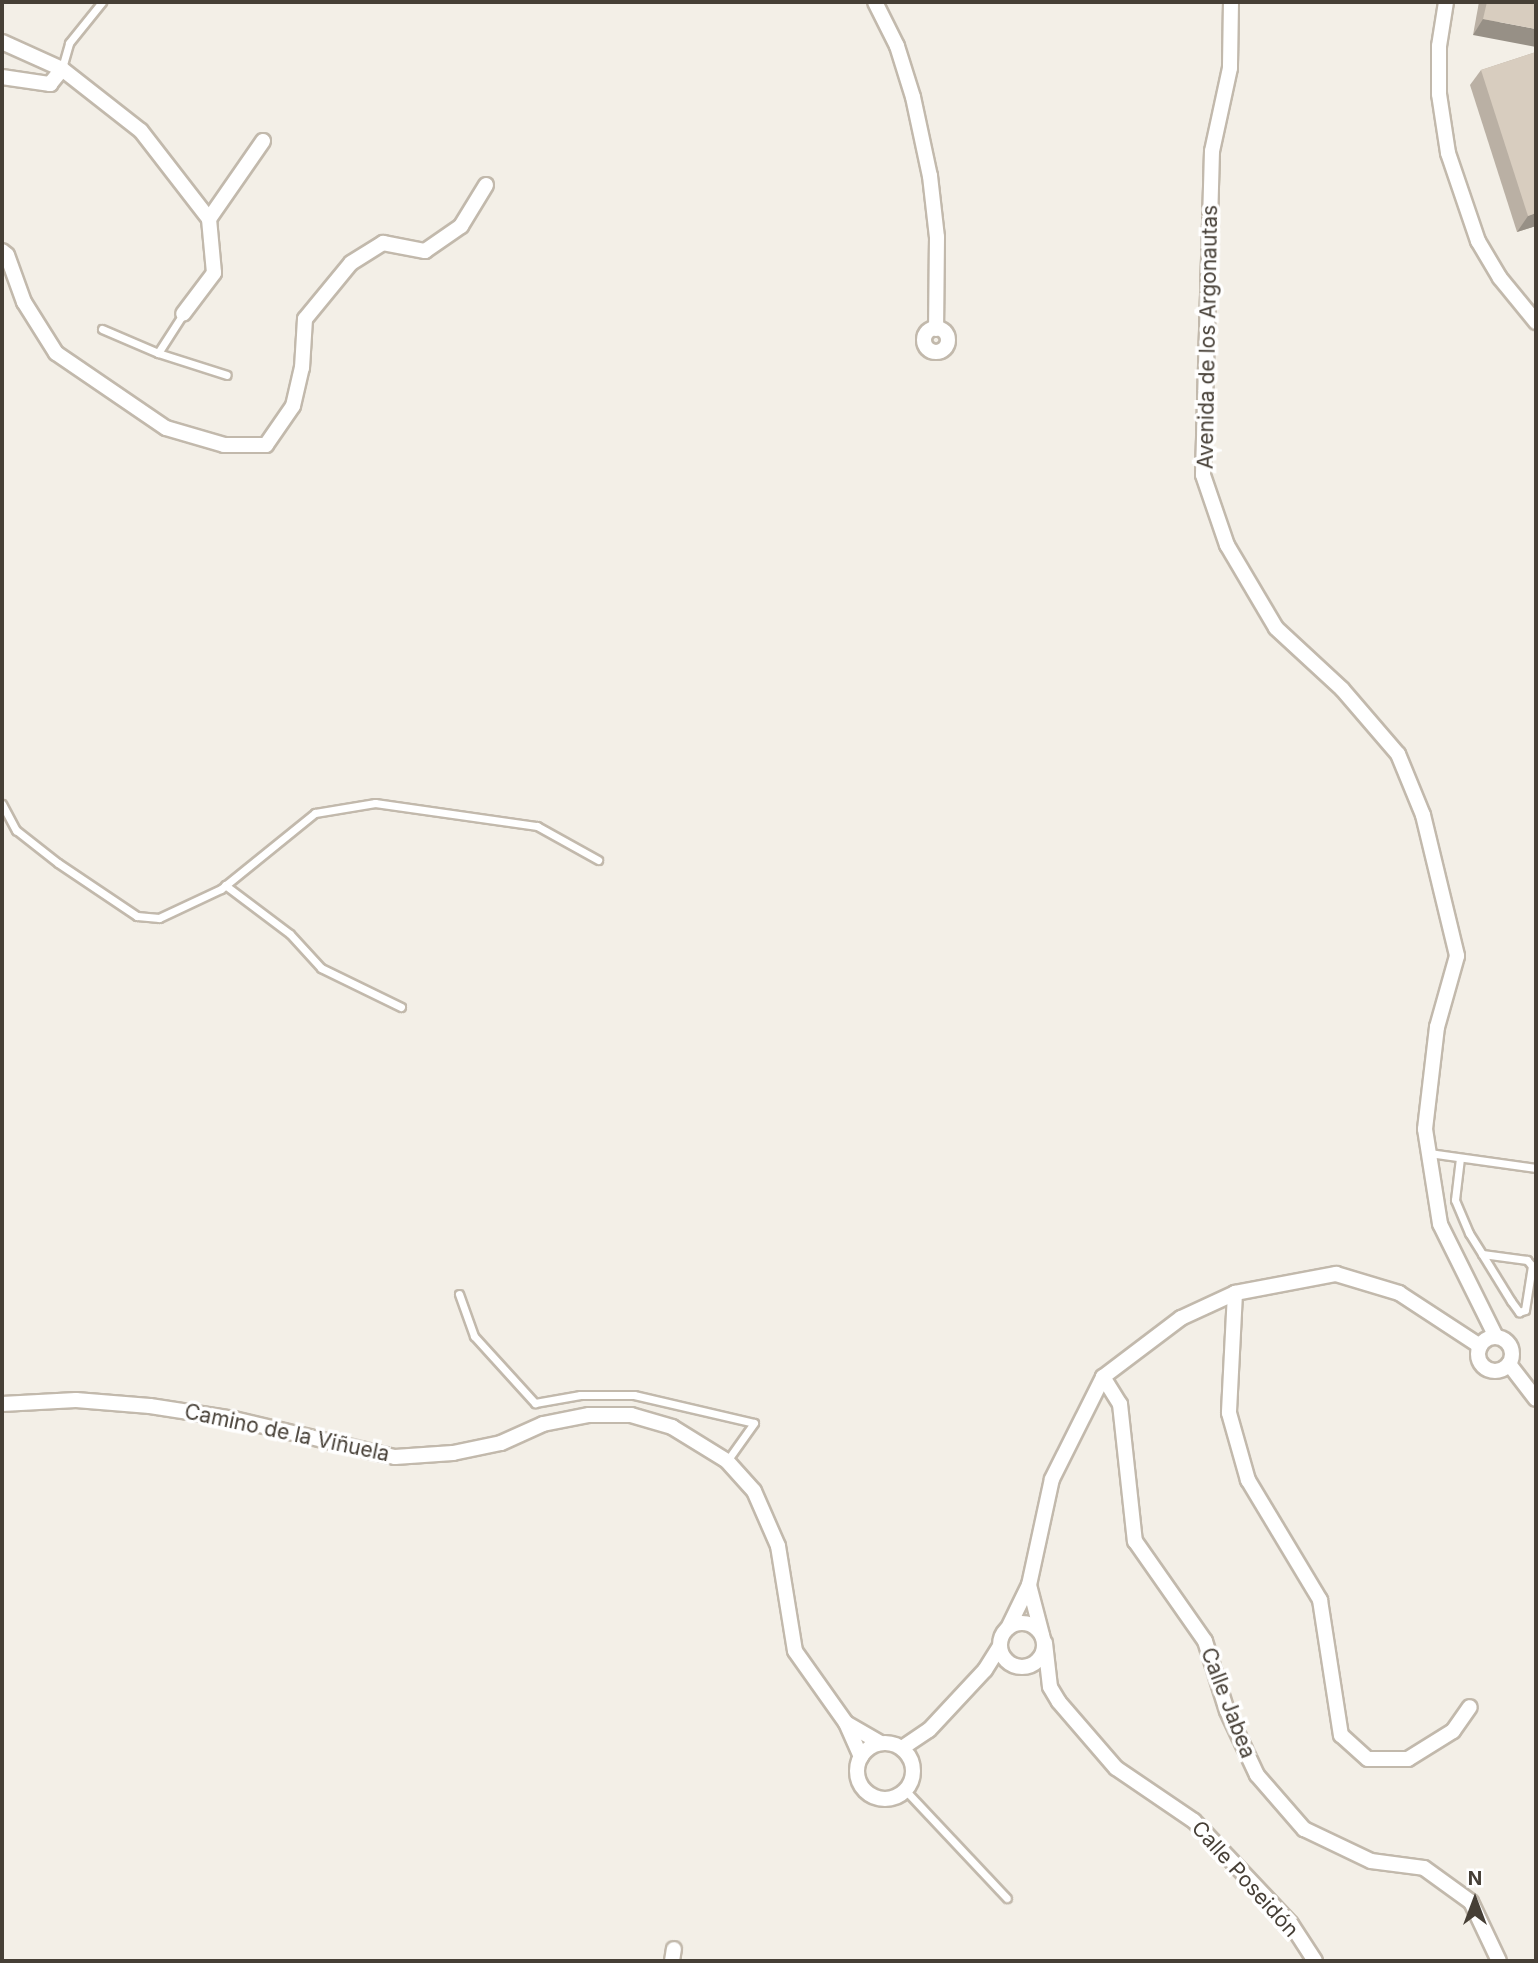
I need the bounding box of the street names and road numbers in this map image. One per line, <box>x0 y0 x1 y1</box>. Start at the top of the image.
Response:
street label: Avenida de los Argonautas <box>1193 205 1223 469</box>
street label: Camino de la Viñuela <box>182 1399 392 1467</box>
street label: Calle Jabea <box>1195 1644 1261 1762</box>
street label: Calle Poseidón <box>1186 1816 1304 1942</box>

